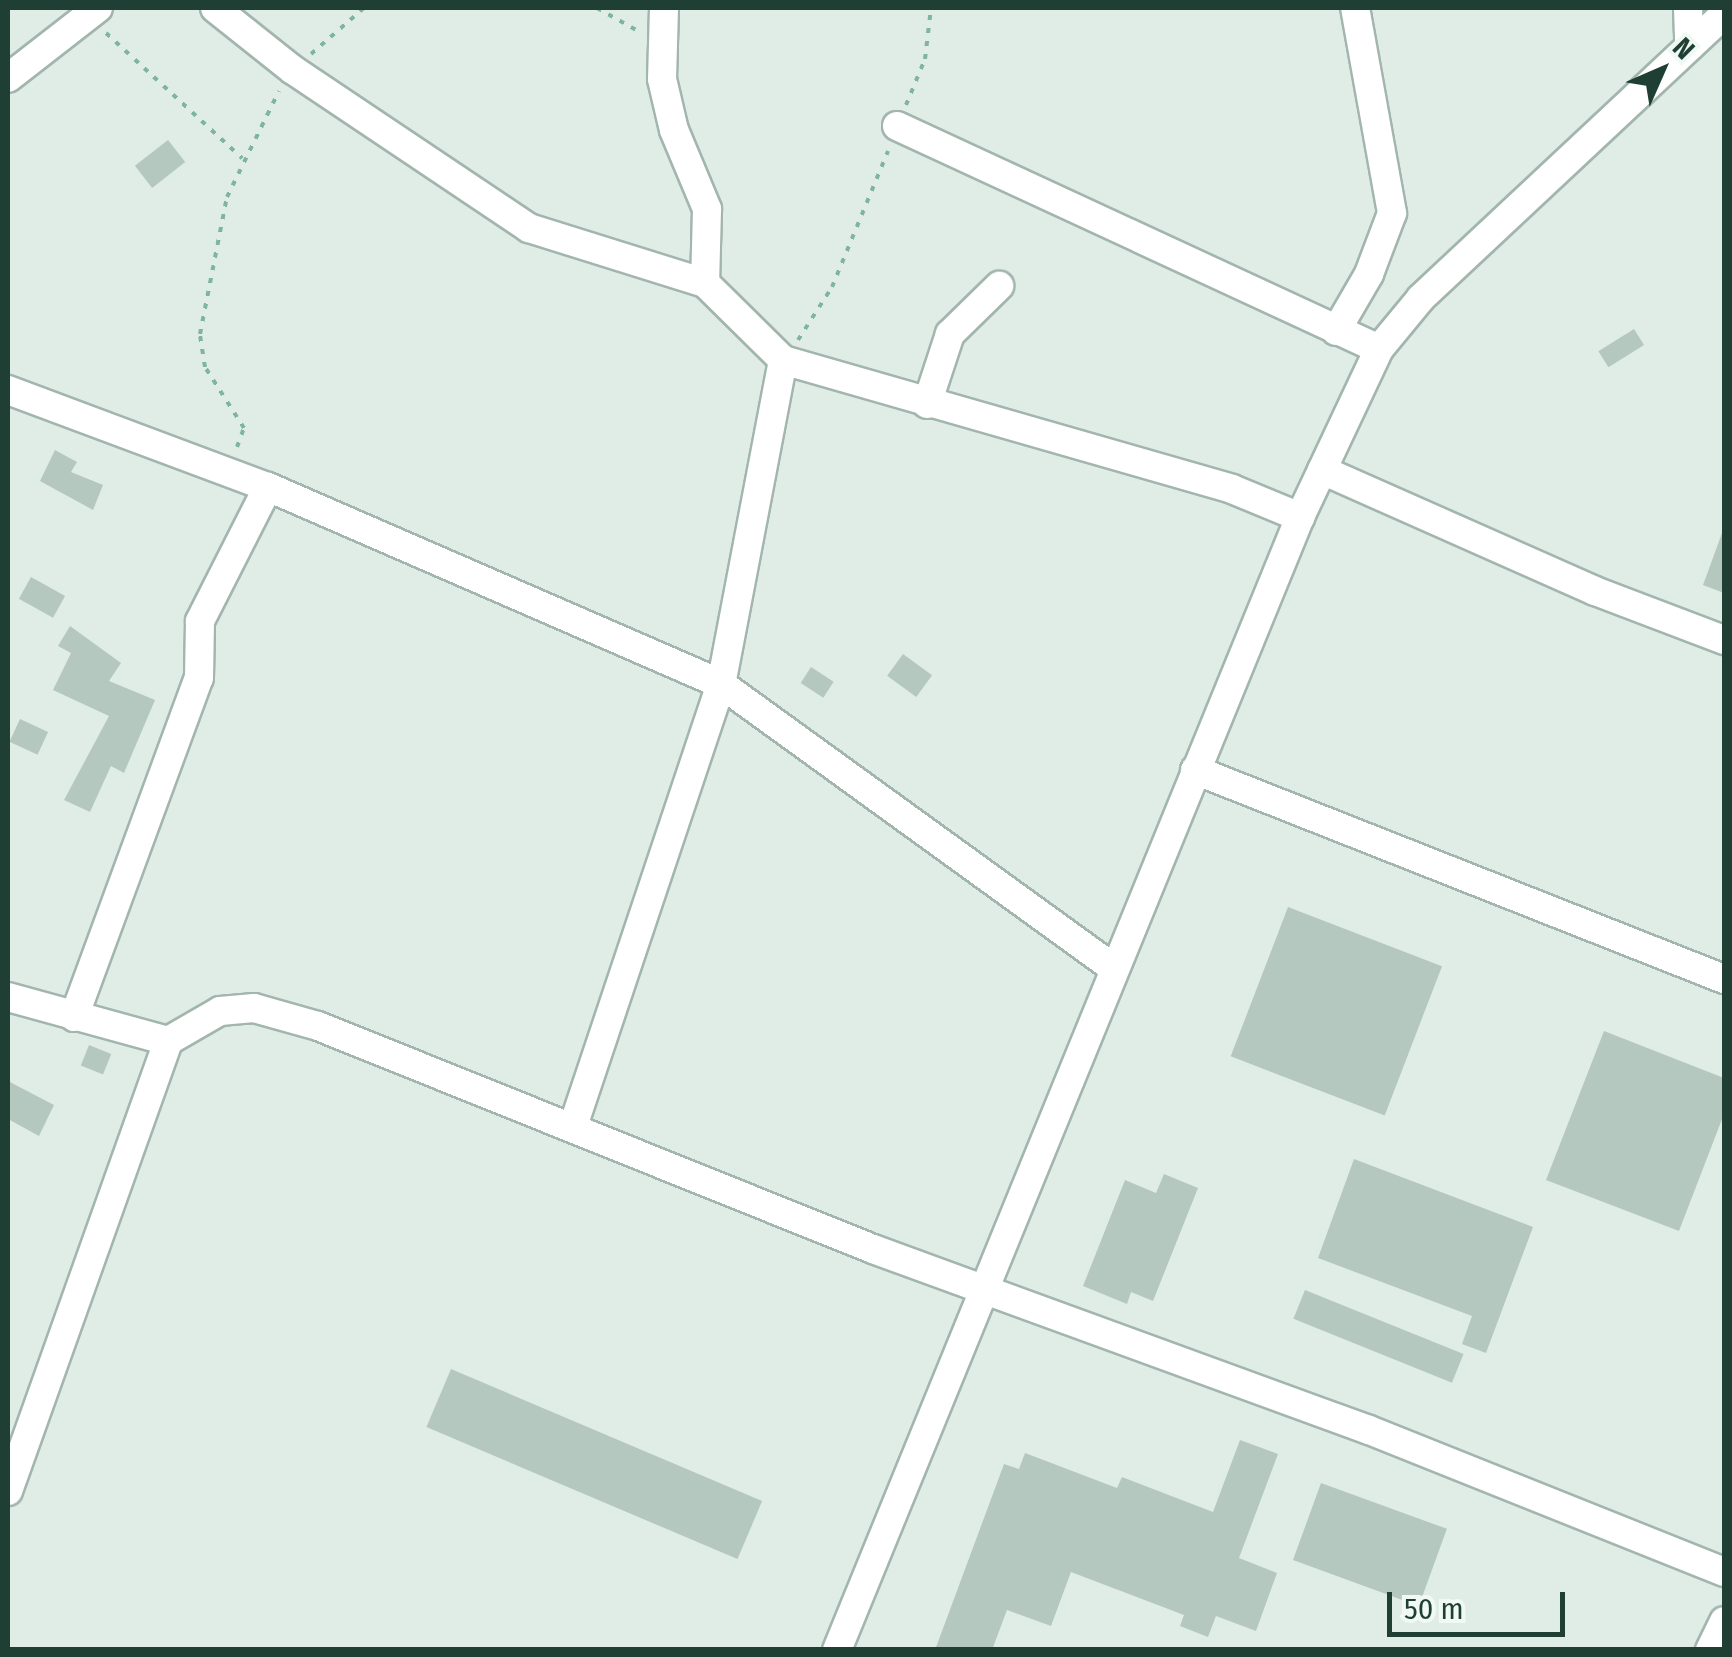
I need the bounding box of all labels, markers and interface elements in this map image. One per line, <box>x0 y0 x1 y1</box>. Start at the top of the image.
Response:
north arrow <box>1612 20 1712 120</box>
text: N <box>1666 31 1701 66</box>
scale bar <box>1392 1572 1570 1634</box>
text: 50 m <box>1404 1591 1464 1627</box>

